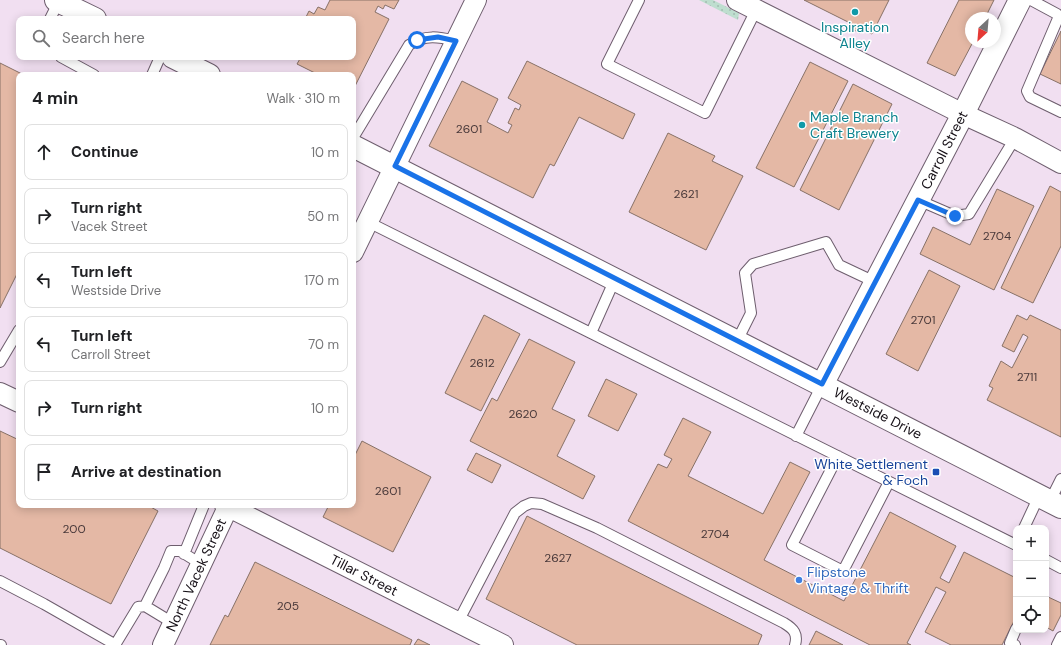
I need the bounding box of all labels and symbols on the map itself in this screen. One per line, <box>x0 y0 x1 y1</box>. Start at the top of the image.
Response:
marker: Inspiration Alley <box>850 7 860 17</box>
north arrow <box>965 12 1001 48</box>
place label: Inspiration Alley <box>821 18 889 52</box>
route start <box>408 31 426 49</box>
place label: Maple Branch Craft Brewery <box>810 108 899 142</box>
street label: Carroll Street <box>917 108 971 192</box>
marker: Maple Branch Craft Brewery <box>797 120 807 130</box>
house number: 2601 <box>456 121 482 137</box>
house number: 2621 <box>674 186 698 202</box>
route end <box>946 207 964 225</box>
house number: 2704 <box>983 228 1011 244</box>
house number: 2701 <box>911 312 935 328</box>
house number: 2612 <box>469 355 495 371</box>
house number: 2711 <box>1017 369 1037 385</box>
street label: Westside Drive <box>831 383 925 443</box>
house number: 2620 <box>508 406 538 422</box>
place label: White Settlement & Foch <box>814 455 928 489</box>
marker: White Settlement & Foch <box>931 467 941 477</box>
house number: 2601 <box>375 483 401 499</box>
street label: North Vacek Street <box>162 515 230 635</box>
house number: 200 <box>62 521 86 537</box>
house number: 2704 <box>701 526 729 542</box>
street label: Tillar Street <box>327 550 401 600</box>
house number: 2627 <box>544 550 572 566</box>
place label: Flipstone Vintage & Thrift <box>807 563 909 597</box>
marker: Flipstone Vintage & Thrift <box>794 575 804 585</box>
house number: 205 <box>277 598 299 614</box>

